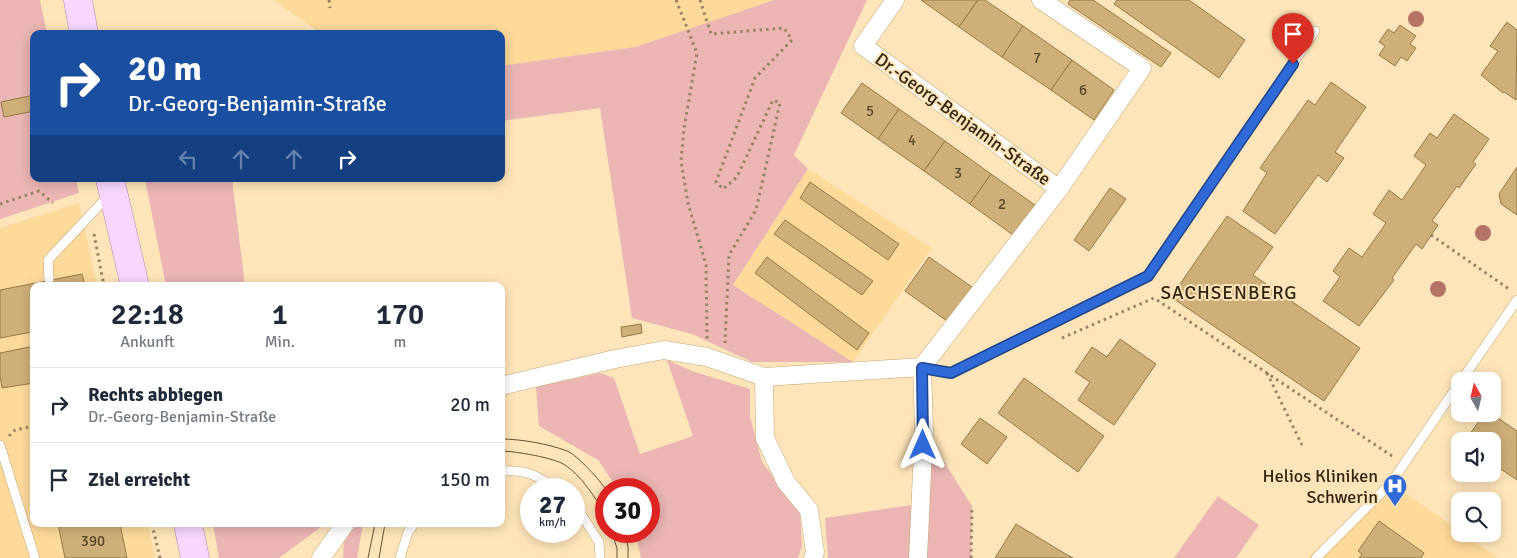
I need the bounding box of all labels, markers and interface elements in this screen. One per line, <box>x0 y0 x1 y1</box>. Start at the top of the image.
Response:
pin <box>1272 13 1314 64</box>
icon: arrive <box>1279 20 1307 48</box>
text: 20 m <box>128 47 202 90</box>
street label: Dr.-Georg-Benjamin-Straße <box>871 48 1055 190</box>
house number: 7 <box>1033 49 1041 67</box>
icon: right <box>45 50 110 115</box>
house number: 6 <box>1079 81 1087 99</box>
text: Dr.-Georg-Benjamin-Straße <box>128 90 387 117</box>
house number: 5 <box>866 102 874 120</box>
house number: 4 <box>908 131 916 149</box>
icon: left <box>174 145 202 173</box>
icon: ahead <box>227 145 255 173</box>
icon: ahead <box>280 145 308 173</box>
icon: right <box>333 145 361 173</box>
house number: 3 <box>954 164 962 182</box>
house number: 2 <box>998 195 1006 213</box>
district label: SACHSENBERG <box>1160 281 1298 305</box>
text: 22:18 <box>111 296 184 333</box>
text: 1 <box>272 296 288 333</box>
text: 170 <box>376 296 424 333</box>
text: Ankunft <box>120 332 174 352</box>
text: Min. <box>265 332 295 352</box>
text: m <box>394 332 406 352</box>
north arrow <box>1451 372 1501 422</box>
map controls <box>1451 372 1501 542</box>
text: Rechts abbiegen <box>88 383 223 407</box>
icon: right <box>45 391 73 419</box>
text: 20 m <box>450 393 490 417</box>
text: Dr.-Georg-Benjamin-Straße <box>88 407 276 427</box>
position arrow <box>896 418 948 470</box>
button: sound <box>1451 432 1501 482</box>
place label: Helios Kliniken Schwerin <box>1263 465 1378 508</box>
icon: arrive <box>45 466 73 494</box>
text: Ziel erreicht <box>88 468 190 492</box>
text: 150 m <box>440 468 490 492</box>
hospital icon: Helios Kliniken Schwerin <box>1382 473 1408 507</box>
speed limit sign: 30 <box>595 478 660 543</box>
text: 27 <box>539 489 566 520</box>
button: search <box>1451 492 1501 542</box>
text: km/h <box>539 515 566 530</box>
house number: 390 <box>81 532 105 550</box>

